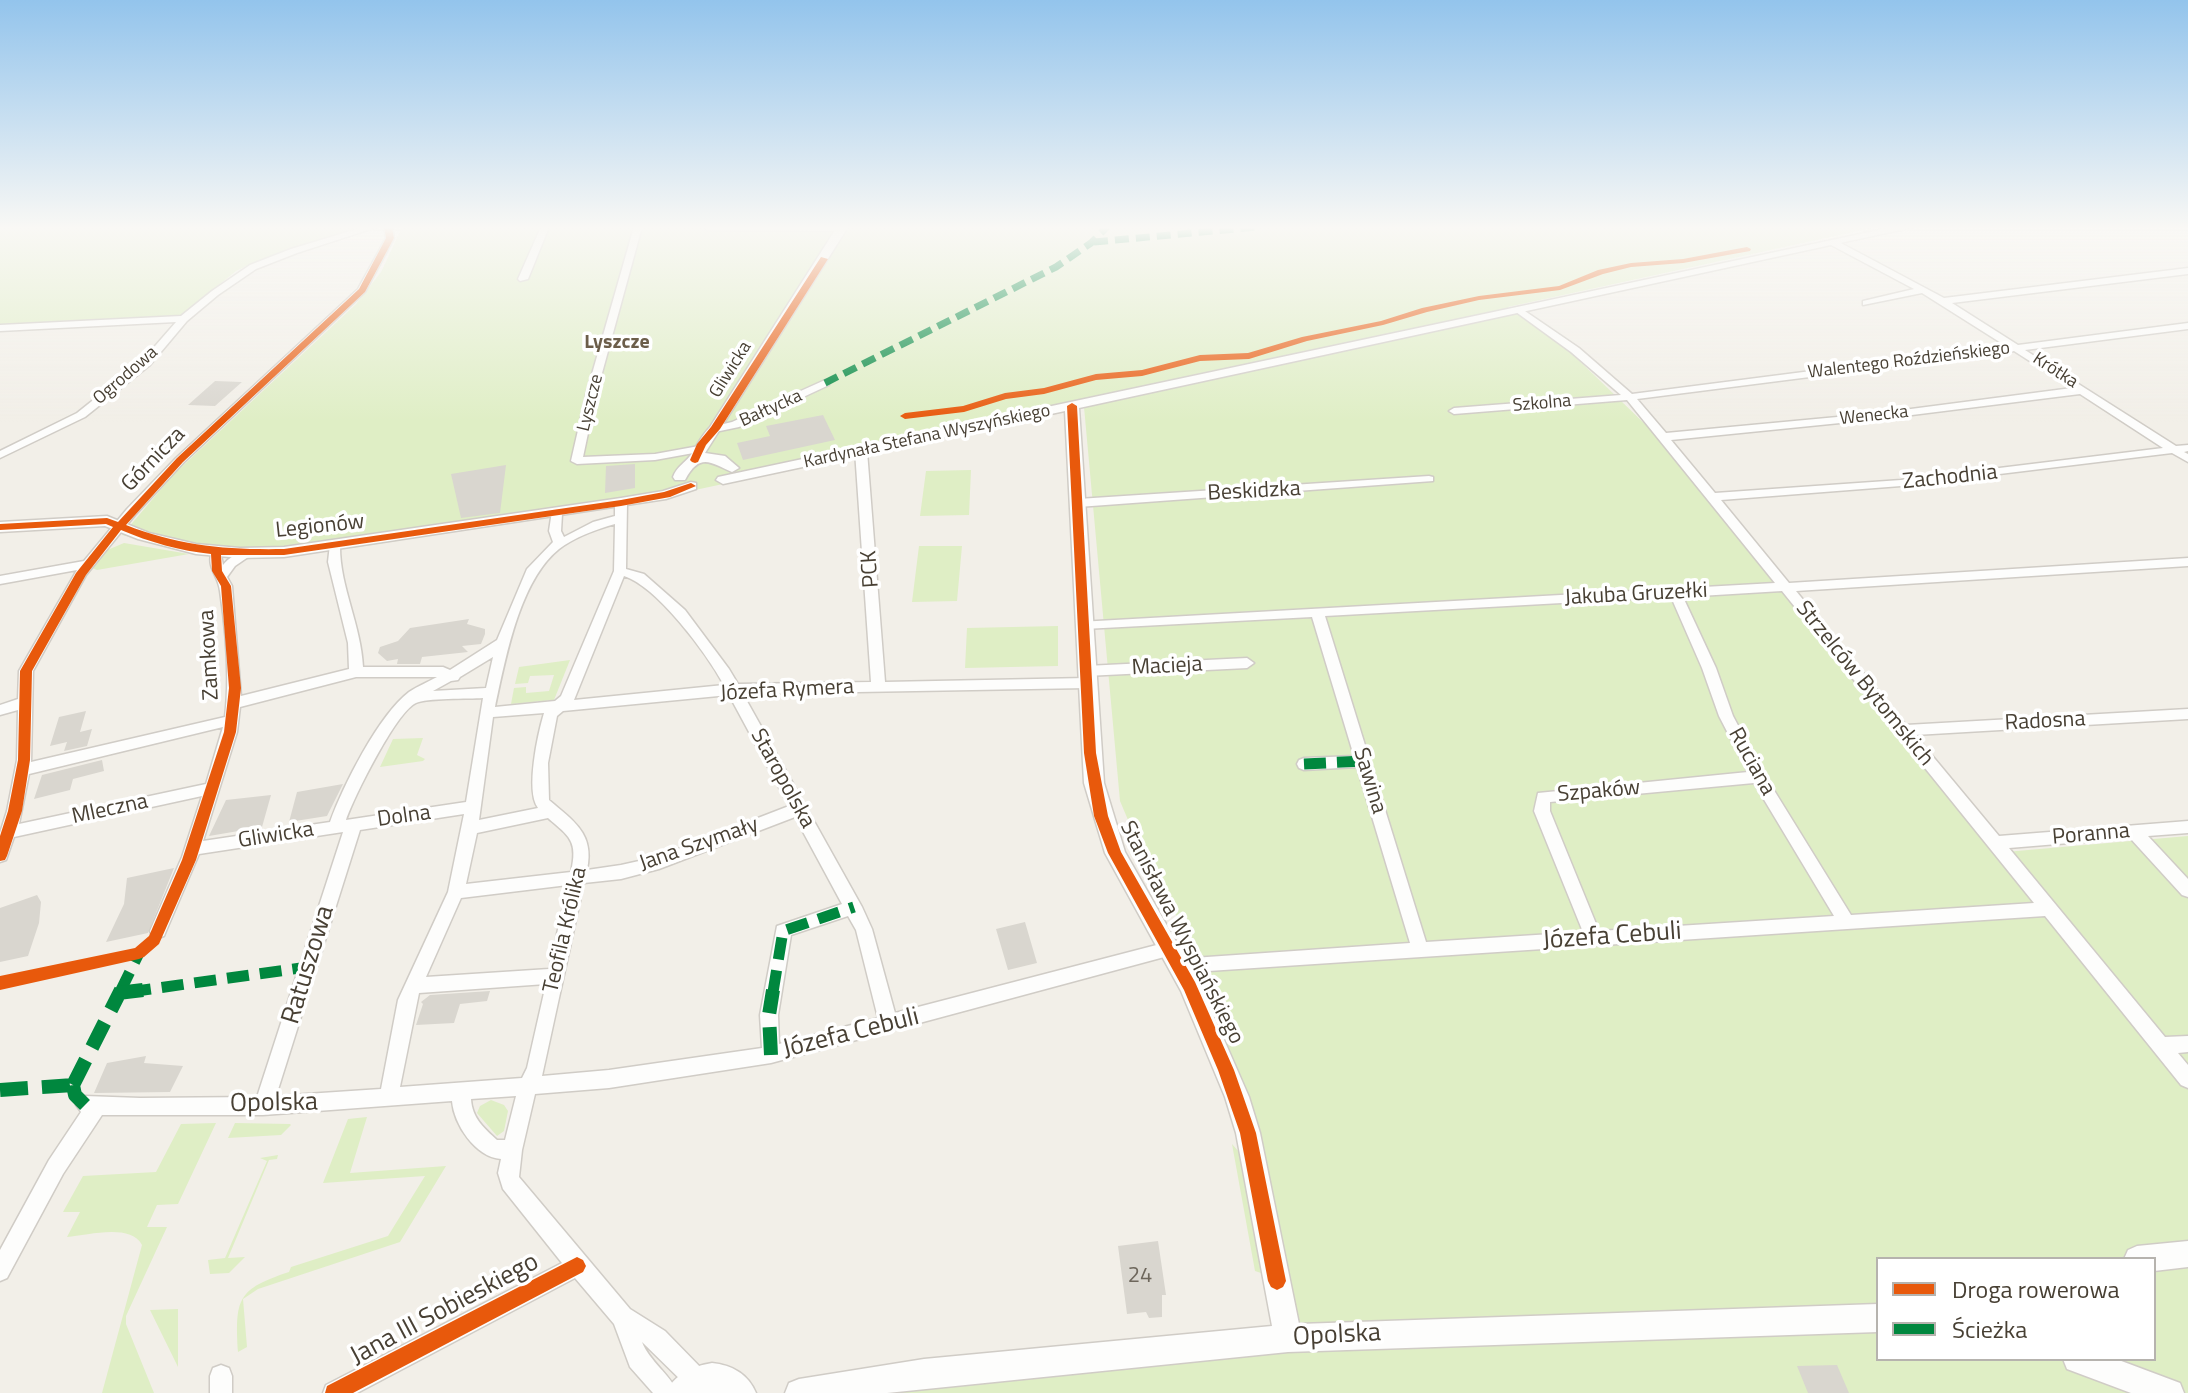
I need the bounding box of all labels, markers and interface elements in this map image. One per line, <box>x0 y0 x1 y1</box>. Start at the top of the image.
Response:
district label: Lyszcze <box>584 331 650 355</box>
street label: Gliwicka <box>705 338 757 402</box>
street label: Walentego Roździeńskiego <box>1807 338 2011 384</box>
street label: Ogrodowa <box>89 342 163 410</box>
street label: Krótka <box>2028 348 2082 394</box>
street label: Lyszcze <box>574 372 608 434</box>
street label: Bałtycka <box>736 386 806 432</box>
street label: Szkolna <box>1512 391 1572 417</box>
street label: Kardynała Stefana Wyszyńskiego <box>802 400 1052 474</box>
street label: Wenecka <box>1839 402 1909 430</box>
street label: Górnicza <box>117 422 191 498</box>
street label: Zachodnia <box>1901 460 1999 496</box>
street label: Beskidzka <box>1207 476 1301 508</box>
street label: Legionów <box>274 509 366 545</box>
street label: PCK <box>857 549 885 589</box>
street label: Jakuba Gruzełki <box>1564 578 1708 612</box>
street label: Strzelców Bytomskich <box>1789 596 1939 772</box>
street label: Zamkowa <box>194 609 226 701</box>
street label: Macieja <box>1131 652 1203 682</box>
street label: Józefa Rymera <box>719 674 855 708</box>
street label: Radosna <box>2004 707 2086 737</box>
street label: Ruciana <box>1722 723 1780 801</box>
street label: Staropolska <box>744 725 820 833</box>
street label: Sawina <box>1347 745 1391 817</box>
street label: Szpaków <box>1557 775 1641 809</box>
street label: Mleczna <box>70 789 150 831</box>
street label: Dolna <box>376 800 432 834</box>
street label: Jana Szymały <box>636 812 762 878</box>
street label: Gliwicka <box>236 817 316 855</box>
street label: Stanisława Wyspiańskiego <box>1113 817 1249 1049</box>
street label: Poranna <box>2051 818 2131 852</box>
street label: Teofila Królika <box>539 865 593 995</box>
street label: Ratuszowa <box>276 902 342 1028</box>
street label: Józefa Cebuli <box>1541 917 1683 957</box>
street label: Józefa Cebuli <box>780 1002 922 1066</box>
street label: Opolska <box>230 1088 318 1120</box>
street label: Jana III Sobieskiego <box>345 1247 545 1373</box>
legend <box>1876 1257 2156 1361</box>
house number: 24 <box>1128 1264 1152 1290</box>
text: Droga rowerowa <box>1952 1271 2120 1307</box>
text: Ścieżka <box>1952 1311 2027 1347</box>
street label: Opolska <box>1292 1318 1382 1354</box>

